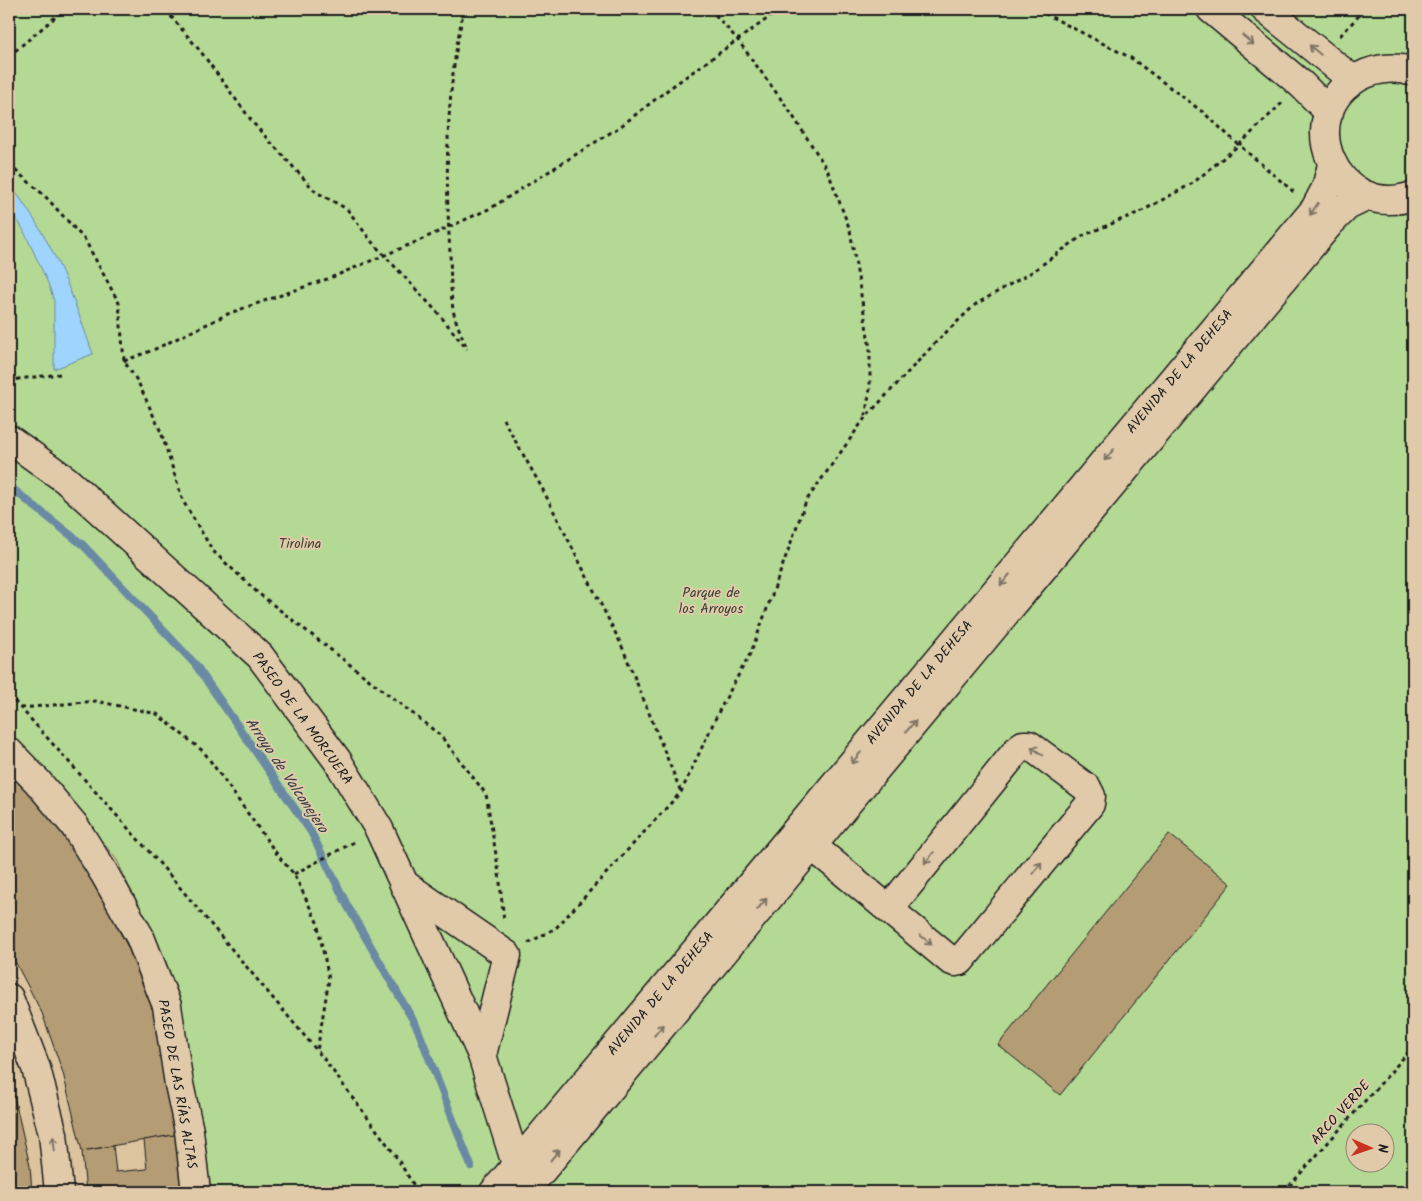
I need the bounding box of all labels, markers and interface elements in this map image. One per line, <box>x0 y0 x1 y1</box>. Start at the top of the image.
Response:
one-way arrow <box>1241 34 1254 45</box>
one-way arrow <box>1309 44 1322 55</box>
one-way arrow <box>1309 202 1319 216</box>
street label: AVENIDA DE LA DEHESA <box>1121 305 1238 439</box>
one-way arrow <box>1103 449 1115 462</box>
park label: Tirolina <box>279 533 321 555</box>
one-way arrow <box>999 573 1010 586</box>
park label: Parque de los Arroyos <box>679 582 743 620</box>
street label: AVENIDA DE LA DEHESA <box>861 616 978 750</box>
street label: PASEO DE LA MORCUERA <box>246 647 358 790</box>
water label: Arroyo de Valconejero <box>238 713 335 839</box>
one-way arrow <box>905 719 916 732</box>
one-way arrow <box>1031 745 1044 756</box>
one-way arrow <box>850 752 861 765</box>
one-way arrow <box>924 851 935 864</box>
one-way arrow <box>1031 862 1042 875</box>
one-way arrow <box>757 898 768 911</box>
street label: AVENIDA DE LA DEHESA <box>602 927 719 1061</box>
one-way arrow <box>919 935 932 946</box>
street label: PASEO DE LAS RÍAS ALTAS <box>151 998 203 1171</box>
one-way arrow <box>653 1023 664 1036</box>
street label: ARCO VERDE <box>1306 1075 1376 1150</box>
north arrow <box>1344 1124 1394 1174</box>
one-way arrow <box>49 1136 59 1152</box>
text: N <box>1371 1144 1393 1153</box>
one-way arrow <box>549 1149 560 1162</box>

